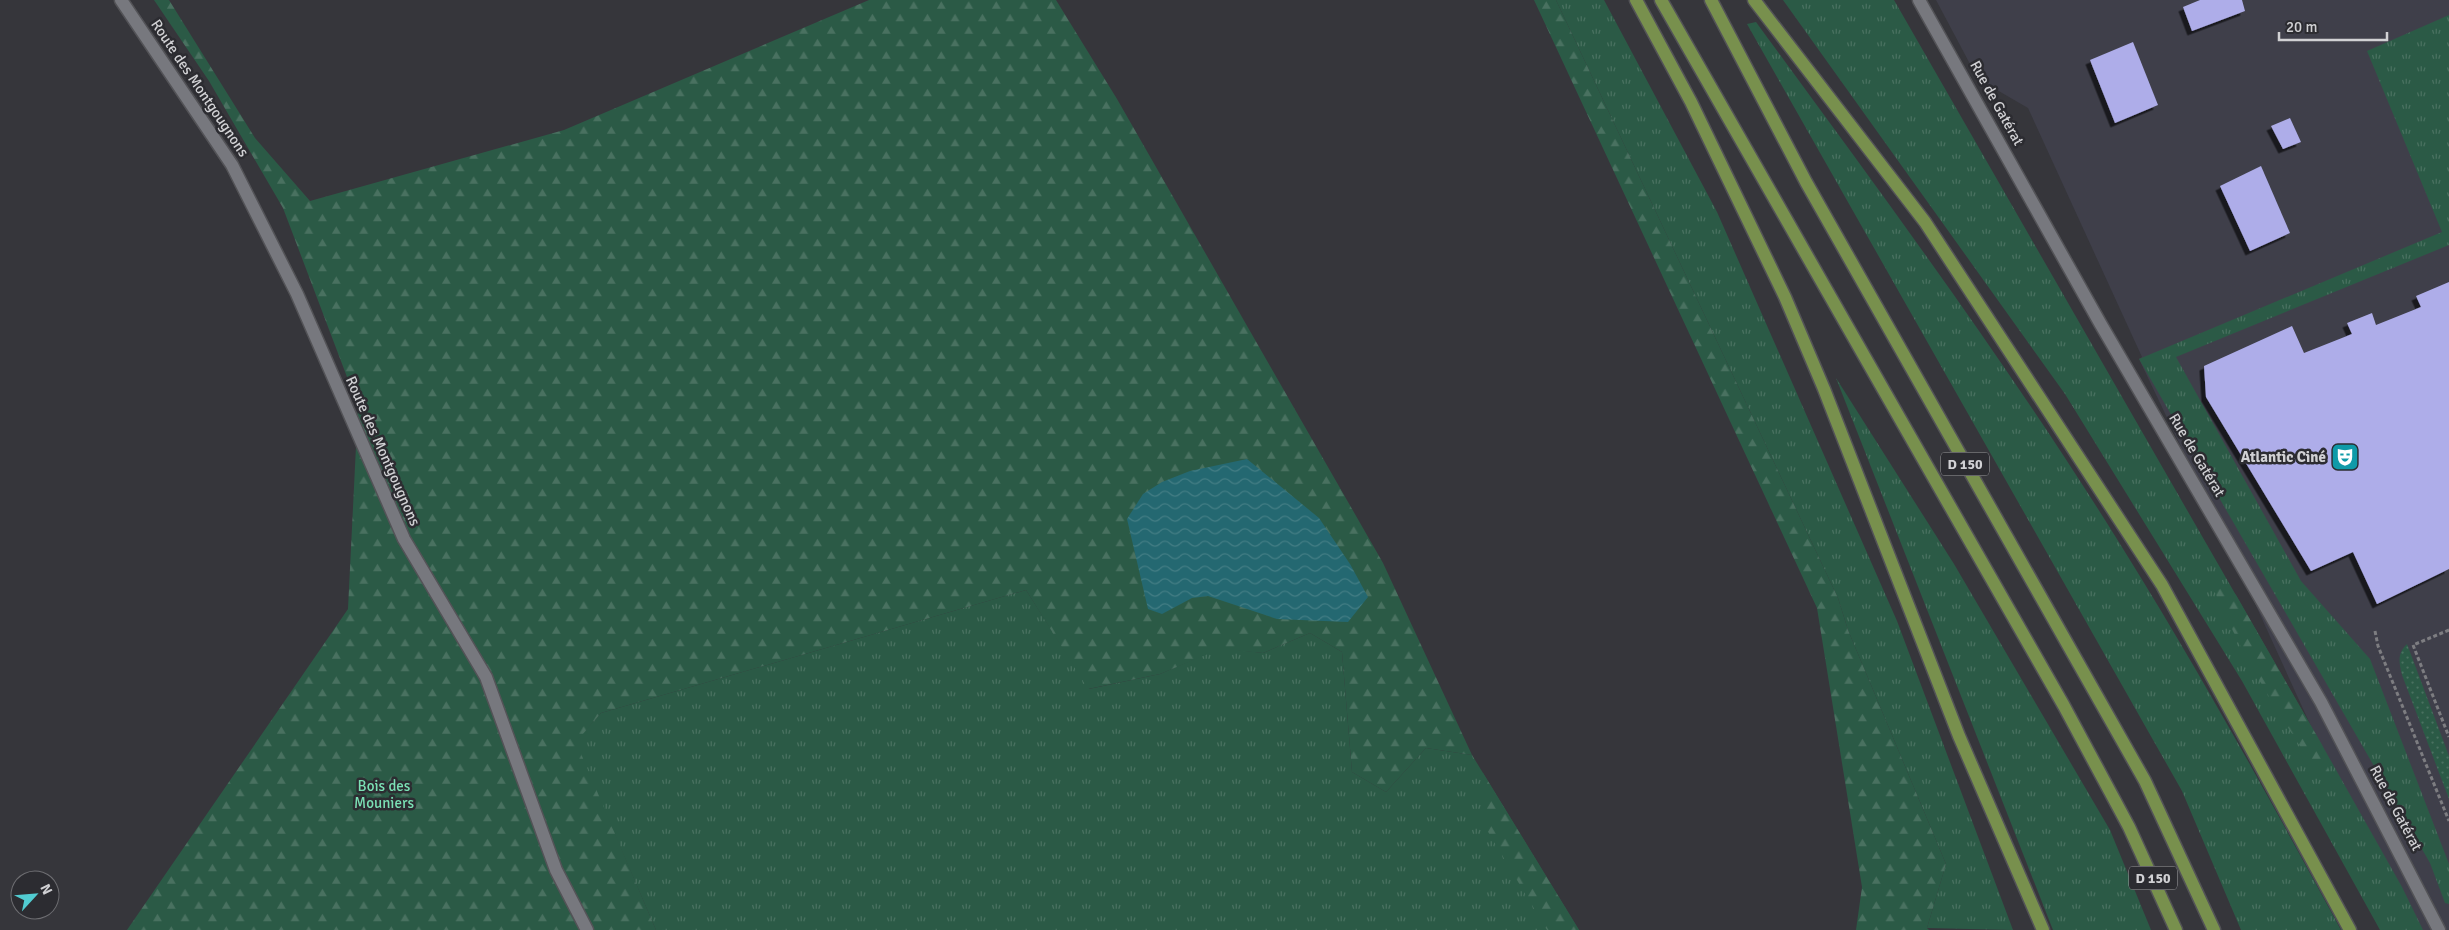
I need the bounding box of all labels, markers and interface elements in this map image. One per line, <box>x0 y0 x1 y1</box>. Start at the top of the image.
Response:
scale bar <box>2279 10 2386 42</box>
street label: Route des Montgougnons <box>147 16 253 161</box>
text: 20 m <box>2286 18 2317 36</box>
street label: Rue de Gatérat <box>1966 57 2028 149</box>
street label: Route des Montgougnons <box>342 373 424 529</box>
street label: Rue de Gatérat <box>2165 410 2229 500</box>
theatre icon: Atlantic Ciné <box>2330 442 2360 472</box>
place label: Atlantic Ciné <box>2241 448 2326 466</box>
road number: D 150 <box>1941 452 1989 476</box>
street label: Rue de Gatérat <box>2366 762 2426 854</box>
park label: Bois des Mouniers <box>354 777 414 812</box>
road number: D 150 <box>2129 866 2177 890</box>
north arrow <box>10 870 60 920</box>
text: N <box>36 881 56 898</box>

